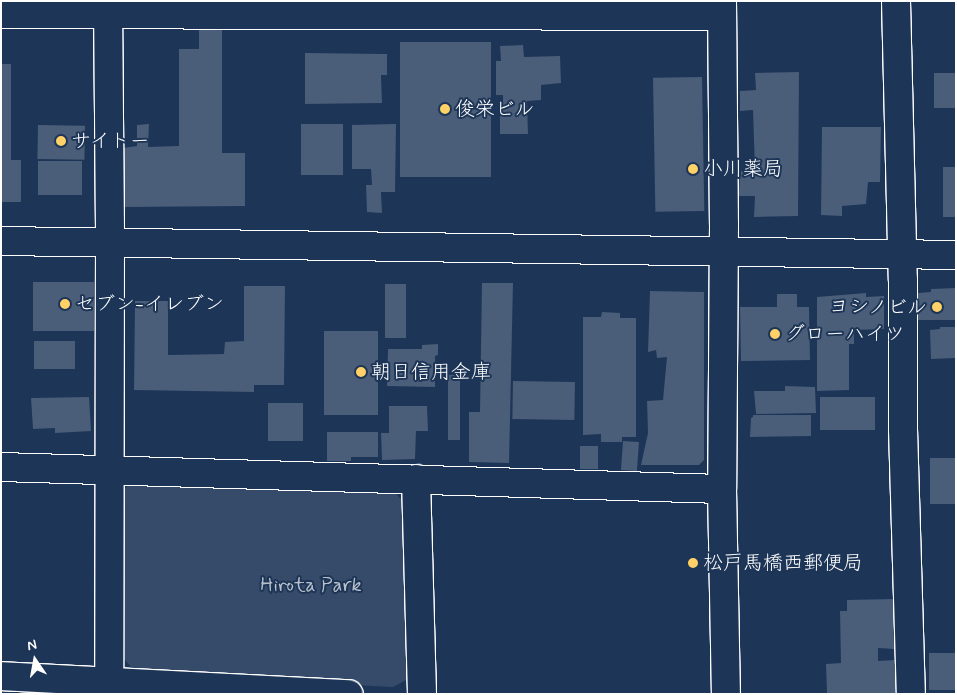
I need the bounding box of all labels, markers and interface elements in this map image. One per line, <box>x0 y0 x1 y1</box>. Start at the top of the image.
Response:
place label: 俊栄ビル <box>455 97 535 121</box>
marker: 俊栄ビル <box>439 103 451 115</box>
place label: サイトー <box>71 129 151 153</box>
marker: サイトー <box>55 135 67 147</box>
place label: 小川薬局 <box>703 157 783 181</box>
marker: 小川薬局 <box>687 163 699 175</box>
place label: セブン-イレブン <box>75 292 224 316</box>
place label: ヨシノビル <box>827 295 927 319</box>
marker: セブン-イレブン <box>59 298 71 310</box>
marker: ヨシノビル <box>931 301 943 313</box>
place label: グローハイツ <box>785 322 905 346</box>
marker: グローハイツ <box>769 328 781 340</box>
place label: 朝日信用金庫 <box>371 360 491 384</box>
marker: 朝日信用金庫 <box>355 366 367 378</box>
place label: 松戸馬橋西郵便局 <box>703 551 863 575</box>
marker: 松戸馬橋西郵便局 <box>687 557 699 569</box>
park label: Hirota Park <box>261 573 361 597</box>
north arrow <box>10 635 60 685</box>
text: N <box>25 636 38 655</box>

